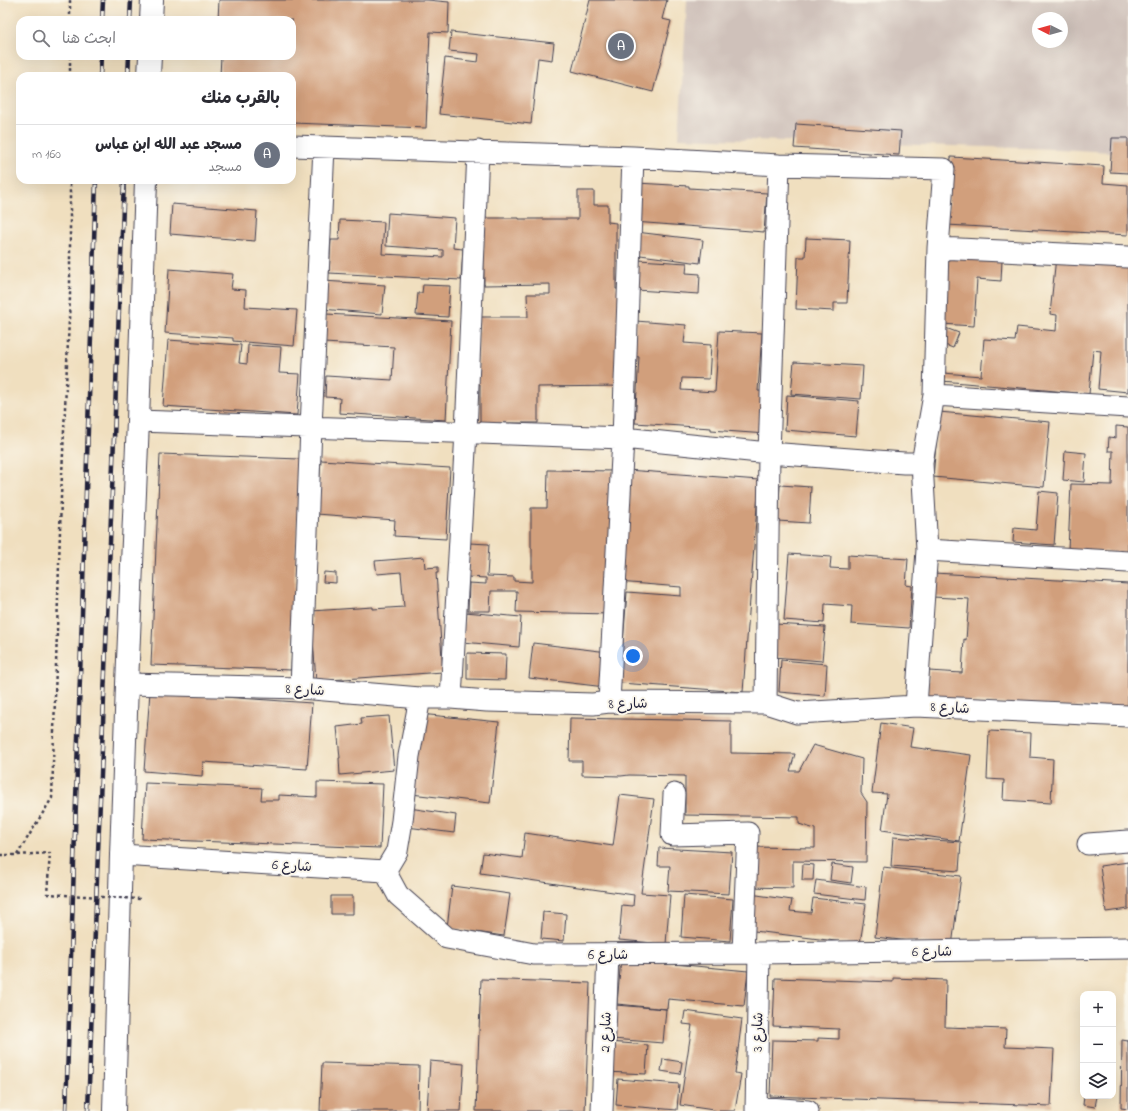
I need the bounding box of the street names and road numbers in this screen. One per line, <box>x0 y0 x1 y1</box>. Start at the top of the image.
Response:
street label: شارع 8 <box>285 679 325 702</box>
street label: شارع 8 <box>608 694 648 715</box>
street label: شارع 8 <box>930 697 970 720</box>
street label: شارع 6 <box>271 855 312 878</box>
street label: شارع 6 <box>912 942 952 963</box>
street label: شارع 6 <box>588 945 628 966</box>
street label: شارع 2 <box>595 1011 618 1053</box>
street label: شارع 3 <box>748 1012 769 1052</box>

